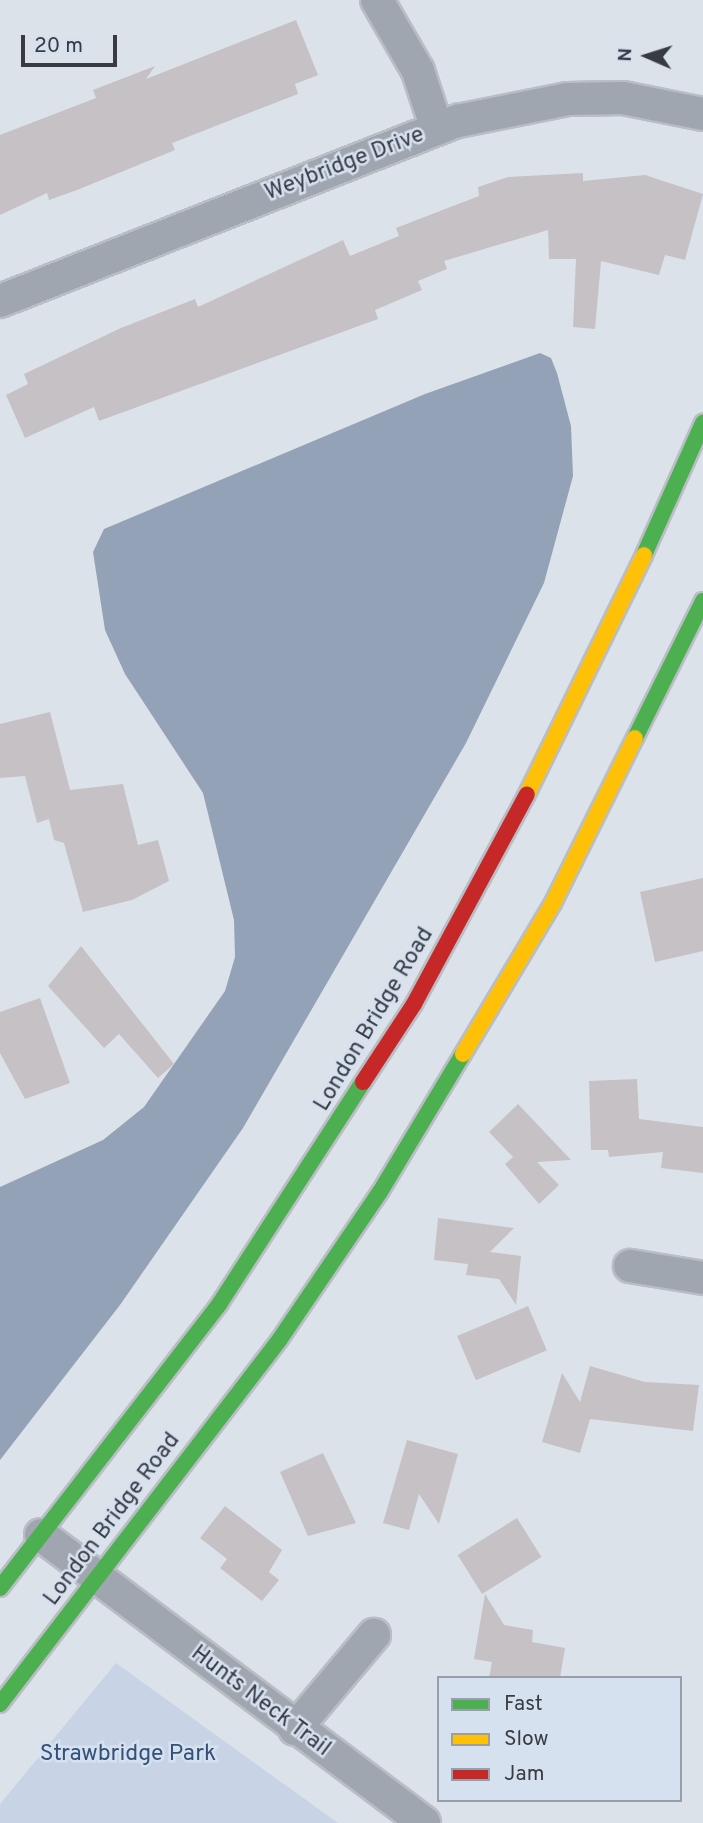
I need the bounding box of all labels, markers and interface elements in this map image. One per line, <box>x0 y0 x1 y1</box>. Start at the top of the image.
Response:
scale bar <box>24 21 121 65</box>
north arrow <box>612 21 682 91</box>
text: 20 m <box>34 33 83 60</box>
text: N <box>614 47 638 62</box>
street label: Weybridge Drive <box>261 122 429 208</box>
street label: London Bridge Road <box>309 923 441 1117</box>
street label: London Bridge Road <box>39 1428 187 1612</box>
street label: Hunts Neck Trail <box>184 1640 336 1764</box>
legend <box>437 1676 682 1802</box>
text: Fast <box>504 1691 543 1718</box>
text: Slow <box>504 1726 549 1753</box>
park label: Strawbridge Park <box>40 1741 216 1769</box>
text: Jam <box>504 1761 545 1788</box>

